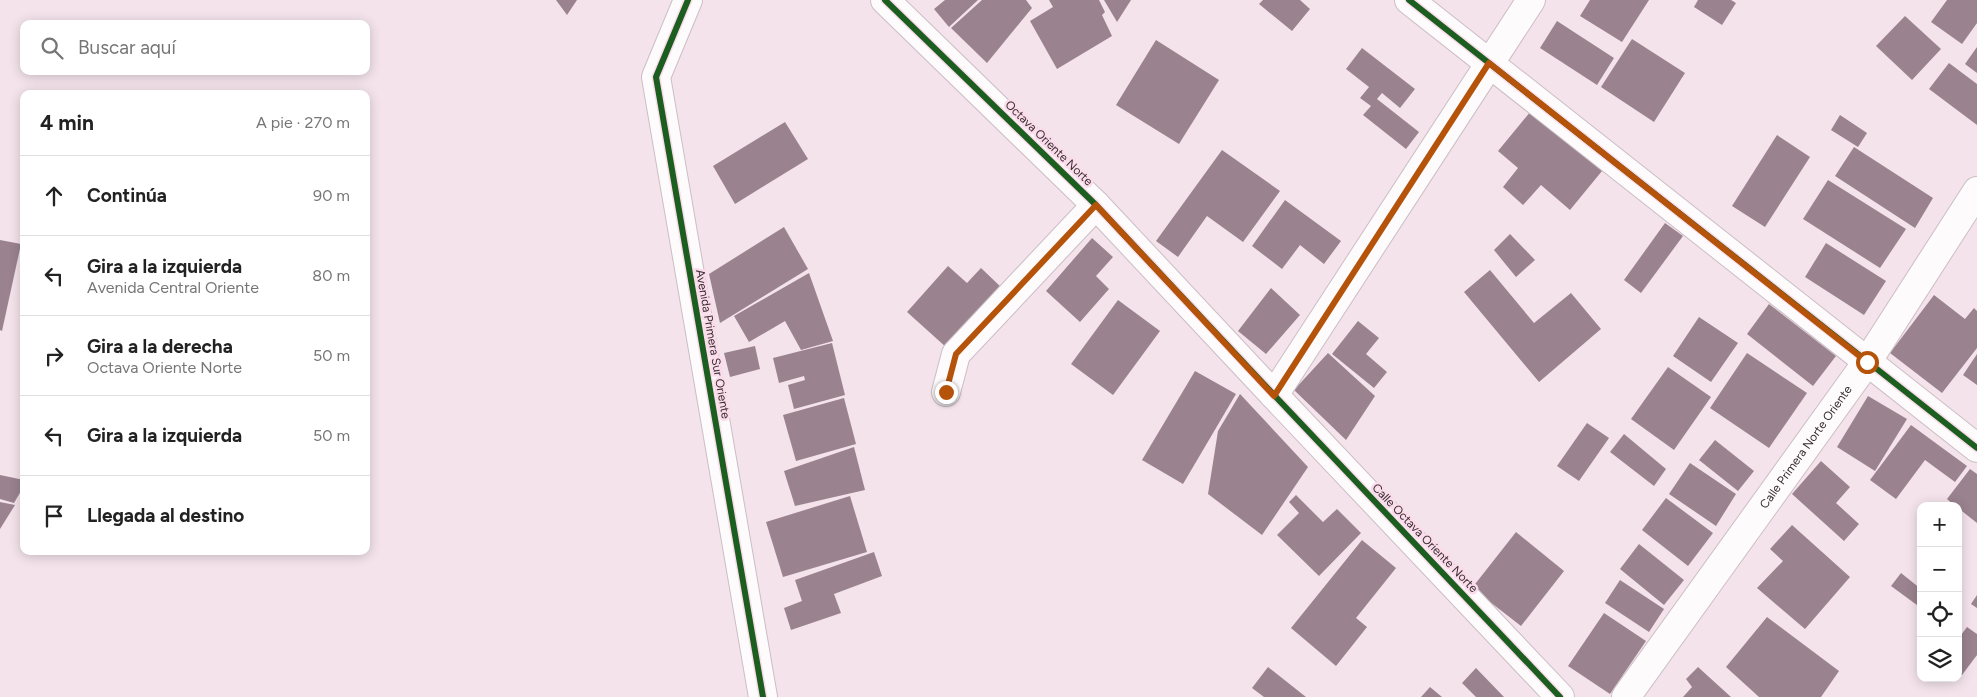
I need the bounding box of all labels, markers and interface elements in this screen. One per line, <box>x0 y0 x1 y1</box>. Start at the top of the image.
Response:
search box <box>20 20 370 75</box>
icon: search <box>38 34 66 62</box>
text: Buscar aquí <box>78 36 176 59</box>
street label: Octava Oriente Norte <box>1002 98 1096 189</box>
text: 4 min <box>40 110 94 135</box>
text: A pie · 270 m <box>256 113 350 132</box>
icon: ahead <box>40 182 68 210</box>
text: Continúa <box>87 184 167 207</box>
text: 90 m <box>313 186 350 205</box>
text: Gira a la izquierda <box>87 255 242 278</box>
icon: left <box>40 262 68 290</box>
text: 80 m <box>312 266 350 285</box>
street label: Avenida Primera Sur Oriente <box>693 268 733 420</box>
text: Avenida Central Oriente <box>87 278 259 297</box>
text: Gira a la derecha <box>87 335 233 358</box>
icon: right <box>40 342 68 370</box>
text: 50 m <box>313 346 350 365</box>
route start <box>1856 351 1879 374</box>
text: Octava Oriente Norte <box>87 358 242 377</box>
route end <box>935 381 958 404</box>
street label: Calle Primera Norte Oriente <box>1757 382 1855 511</box>
icon: left <box>40 422 68 450</box>
text: Gira a la izquierda <box>87 424 242 447</box>
text: 50 m <box>313 426 350 445</box>
street label: Calle Octava Oriente Norte <box>1369 481 1481 596</box>
icon: arrive <box>40 502 68 530</box>
map controls <box>1917 502 1962 682</box>
button: + <box>1917 502 1962 547</box>
text: Llegada al destino <box>87 504 244 527</box>
button: − <box>1917 547 1962 592</box>
button: locate <box>1917 592 1962 637</box>
button: layers <box>1917 637 1962 682</box>

